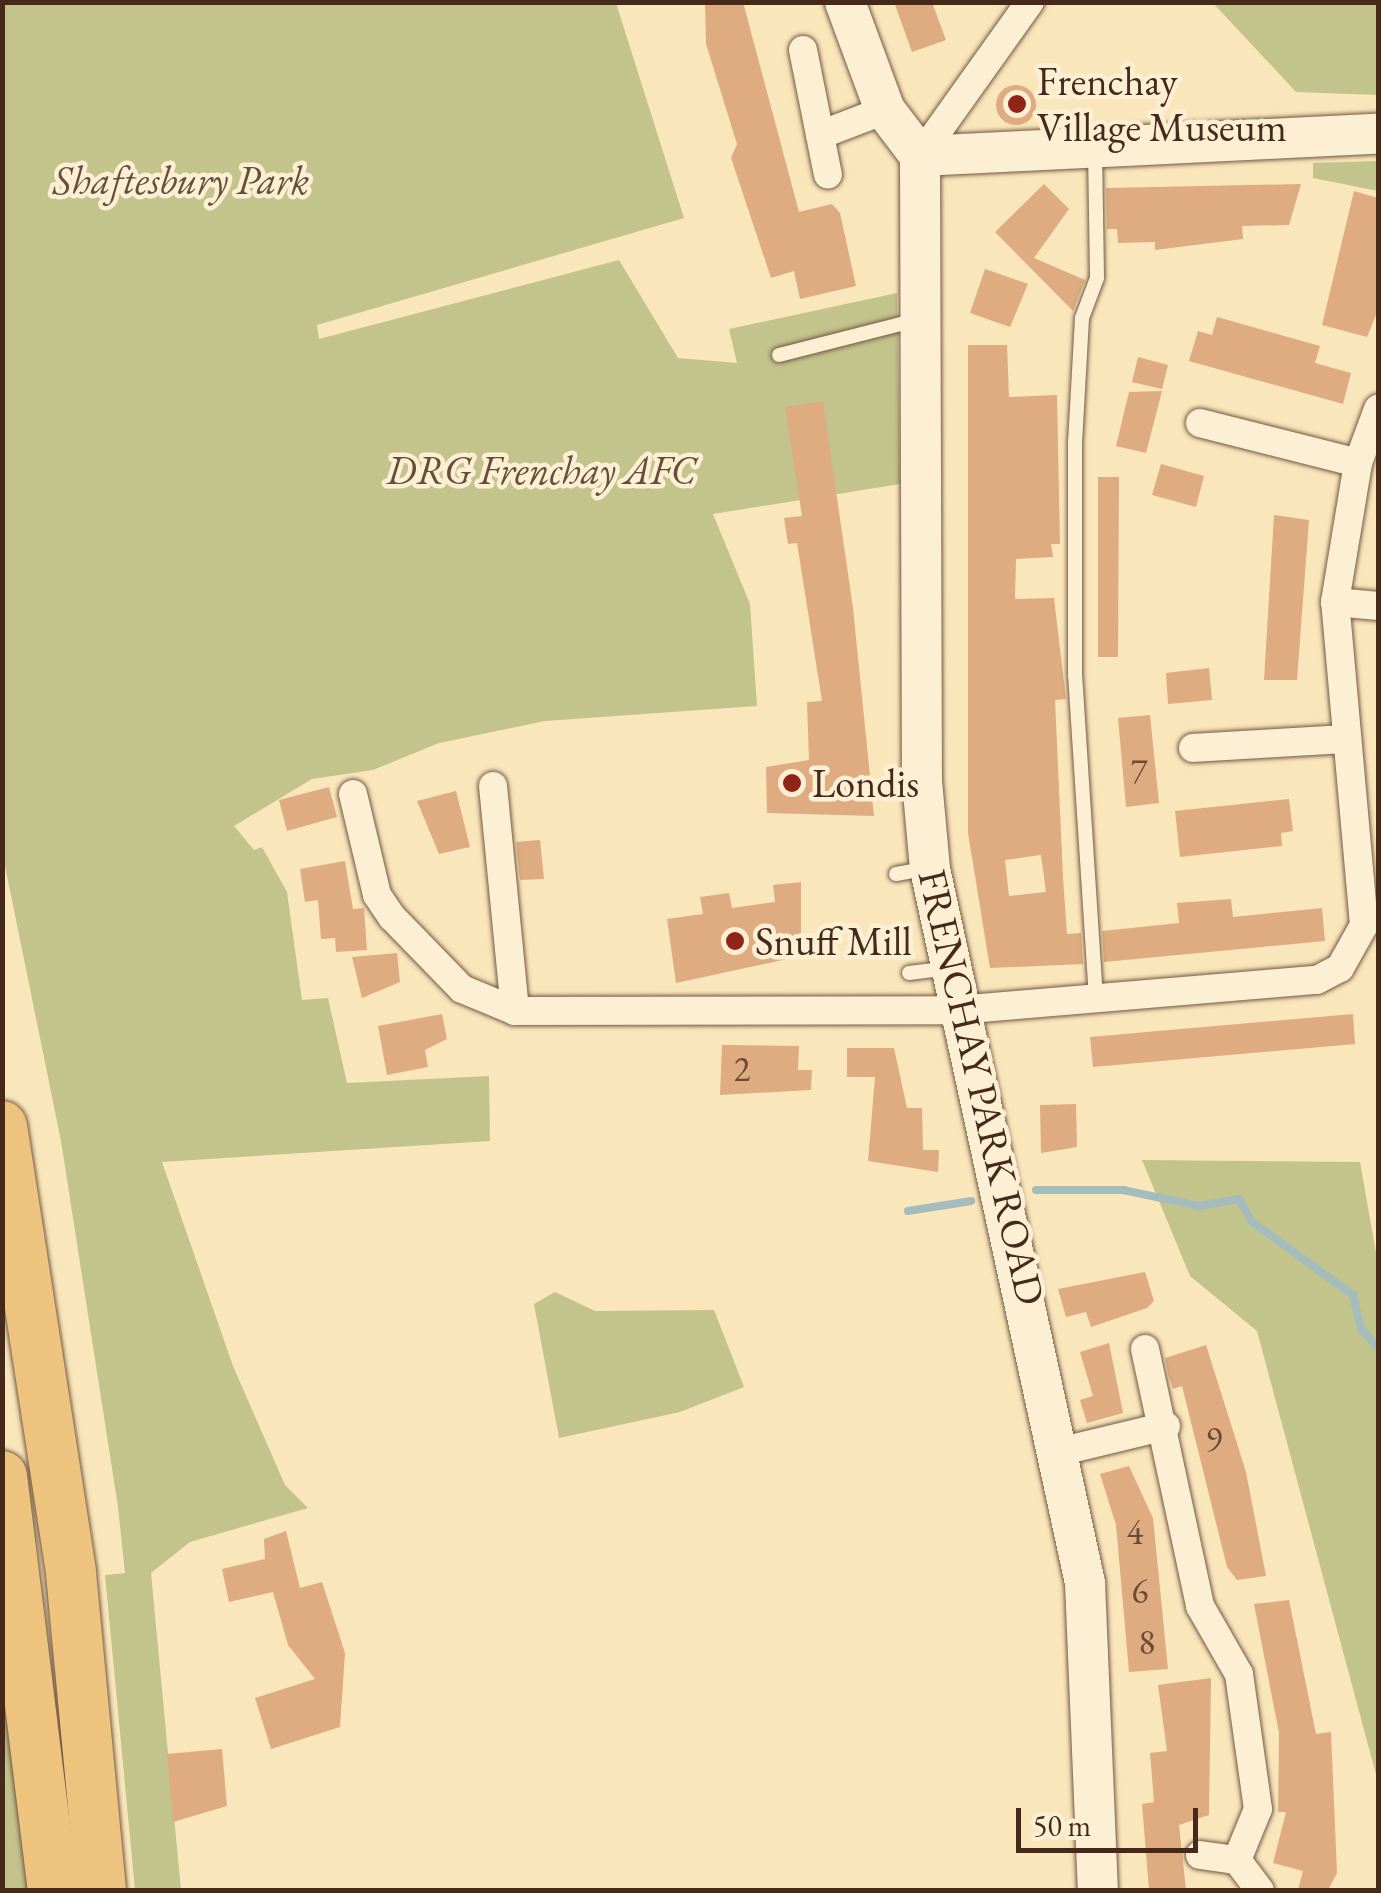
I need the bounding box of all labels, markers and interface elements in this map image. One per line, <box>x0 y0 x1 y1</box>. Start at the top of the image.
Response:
place label: Frenchay Village Museum <box>1037 57 1287 151</box>
marker: Frenchay Village Museum <box>1006 93 1028 115</box>
park label: Shaftesbury Park <box>53 156 309 204</box>
park label: DRG Frenchay AFC <box>386 446 696 494</box>
house number: 7 <box>1131 750 1147 792</box>
place label: Londis <box>812 759 919 807</box>
marker: Londis <box>781 772 803 794</box>
street label: FRENCHAY PARK ROAD <box>909 865 1055 1309</box>
place label: Snuff Mill <box>755 917 912 965</box>
marker: Snuff Mill <box>724 930 746 952</box>
house number: 2 <box>734 1048 750 1090</box>
house number: 9 <box>1206 1418 1222 1460</box>
house number: 4 <box>1127 1511 1143 1553</box>
house number: 6 <box>1132 1570 1148 1612</box>
house number: 8 <box>1139 1621 1155 1663</box>
scale bar <box>1021 1788 1204 1850</box>
text: 50 m <box>1033 1806 1091 1845</box>

